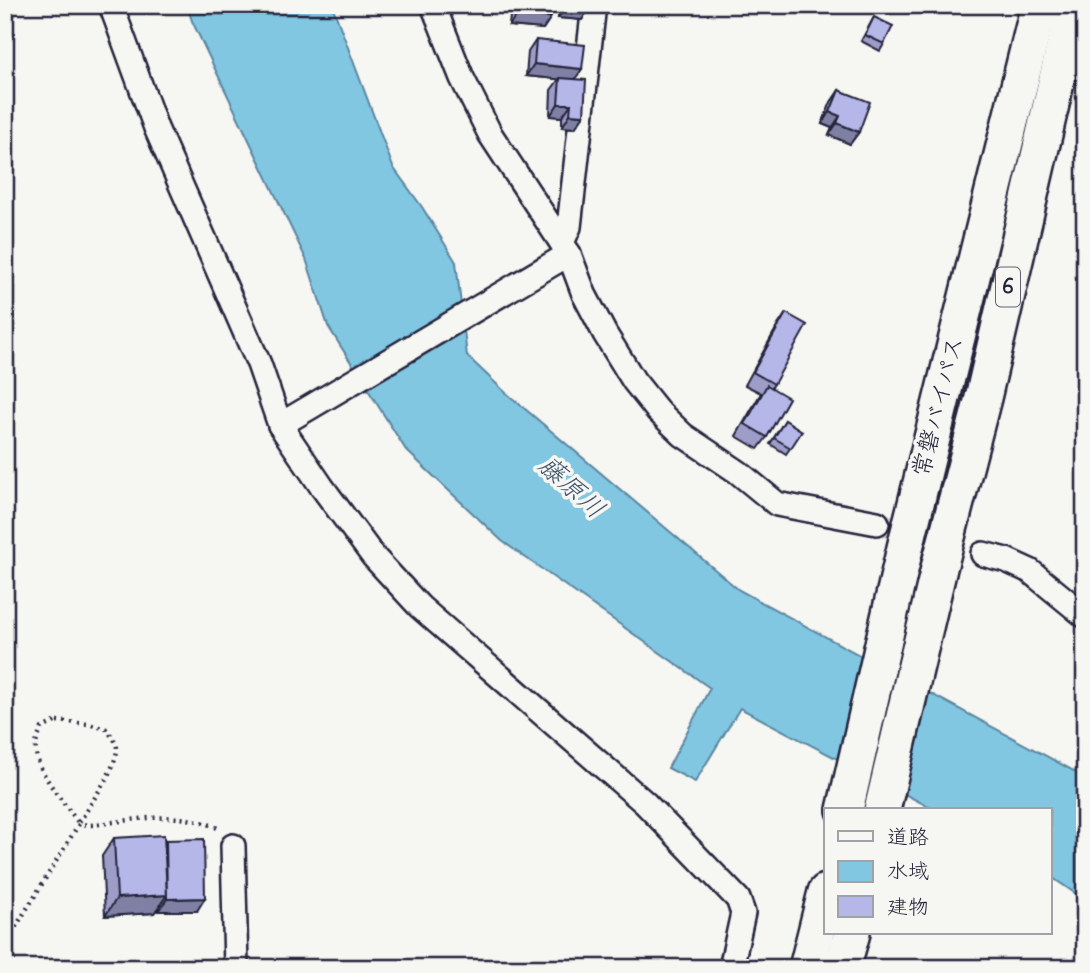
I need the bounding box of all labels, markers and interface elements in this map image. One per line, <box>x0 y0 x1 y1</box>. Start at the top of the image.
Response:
road number: 6 <box>996 268 1020 306</box>
street label: 常磐バイパス <box>906 333 974 481</box>
water label: 藤原川 <box>528 449 612 529</box>
legend <box>824 808 1052 934</box>
text: 道路 <box>887 824 929 854</box>
text: 水域 <box>887 858 929 888</box>
text: 建物 <box>887 894 929 924</box>

